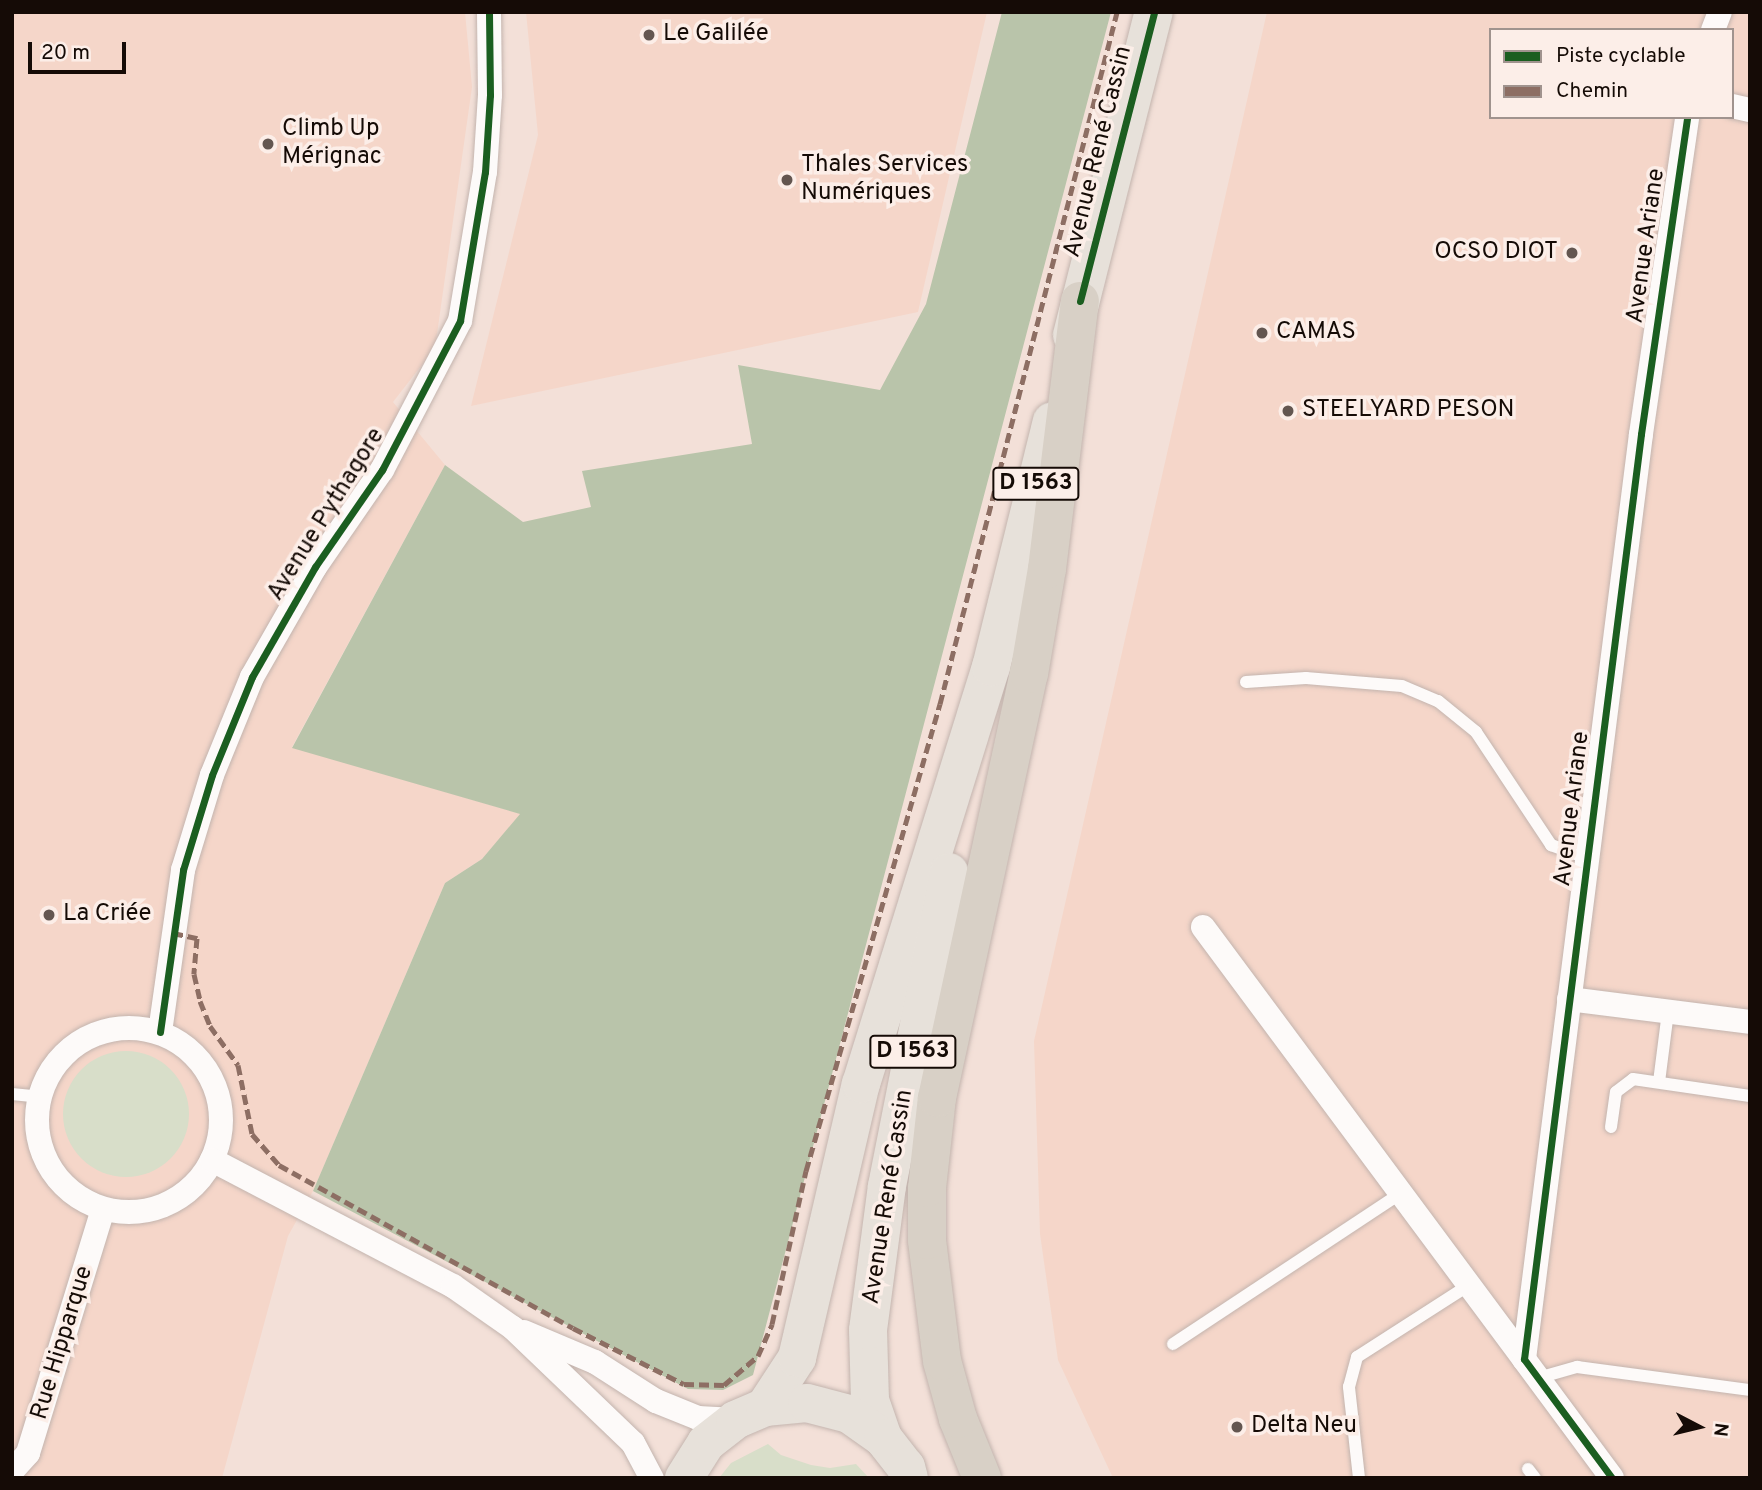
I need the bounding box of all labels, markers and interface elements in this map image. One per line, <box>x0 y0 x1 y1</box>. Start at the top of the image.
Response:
place label: Le Galilée <box>663 21 769 49</box>
marker: Le Galilée <box>641 27 657 43</box>
scale bar <box>32 28 130 72</box>
legend <box>1489 28 1734 119</box>
text: 20 m <box>41 40 90 67</box>
street label: Avenue René Cassin <box>1059 43 1139 261</box>
text: Piste cyclable <box>1556 43 1686 70</box>
text: Chemin <box>1556 78 1628 105</box>
place label: Climb Up Mérignac <box>282 116 382 172</box>
marker: Climb Up Mérignac <box>260 136 276 152</box>
place label: Thales Services Numériques <box>801 152 968 208</box>
street label: Avenue Ariane <box>1622 166 1672 326</box>
marker: Thales Services Numériques <box>779 172 795 188</box>
place label: OCSO DIOT <box>1434 239 1558 267</box>
marker: OCSO DIOT <box>1564 245 1580 261</box>
place label: CAMAS <box>1276 319 1356 347</box>
marker: CAMAS <box>1254 325 1270 341</box>
place label: STEELYARD PESON <box>1302 397 1515 425</box>
marker: STEELYARD PESON <box>1280 403 1296 419</box>
street label: Avenue Pythagore <box>262 423 392 607</box>
road number: D 1563 <box>992 464 1080 504</box>
street label: Avenue Ariane <box>1549 729 1597 889</box>
place label: La Criée <box>63 901 151 929</box>
marker: La Criée <box>41 907 57 923</box>
road number: D 1563 <box>869 1032 957 1072</box>
street label: Avenue René Cassin <box>858 1088 920 1306</box>
street label: Rue Hipparque <box>26 1263 100 1423</box>
north arrow <box>1664 1392 1734 1462</box>
place label: Delta Neu <box>1251 1413 1357 1441</box>
marker: Delta Neu <box>1229 1419 1245 1435</box>
text: N <box>1707 1421 1733 1438</box>

